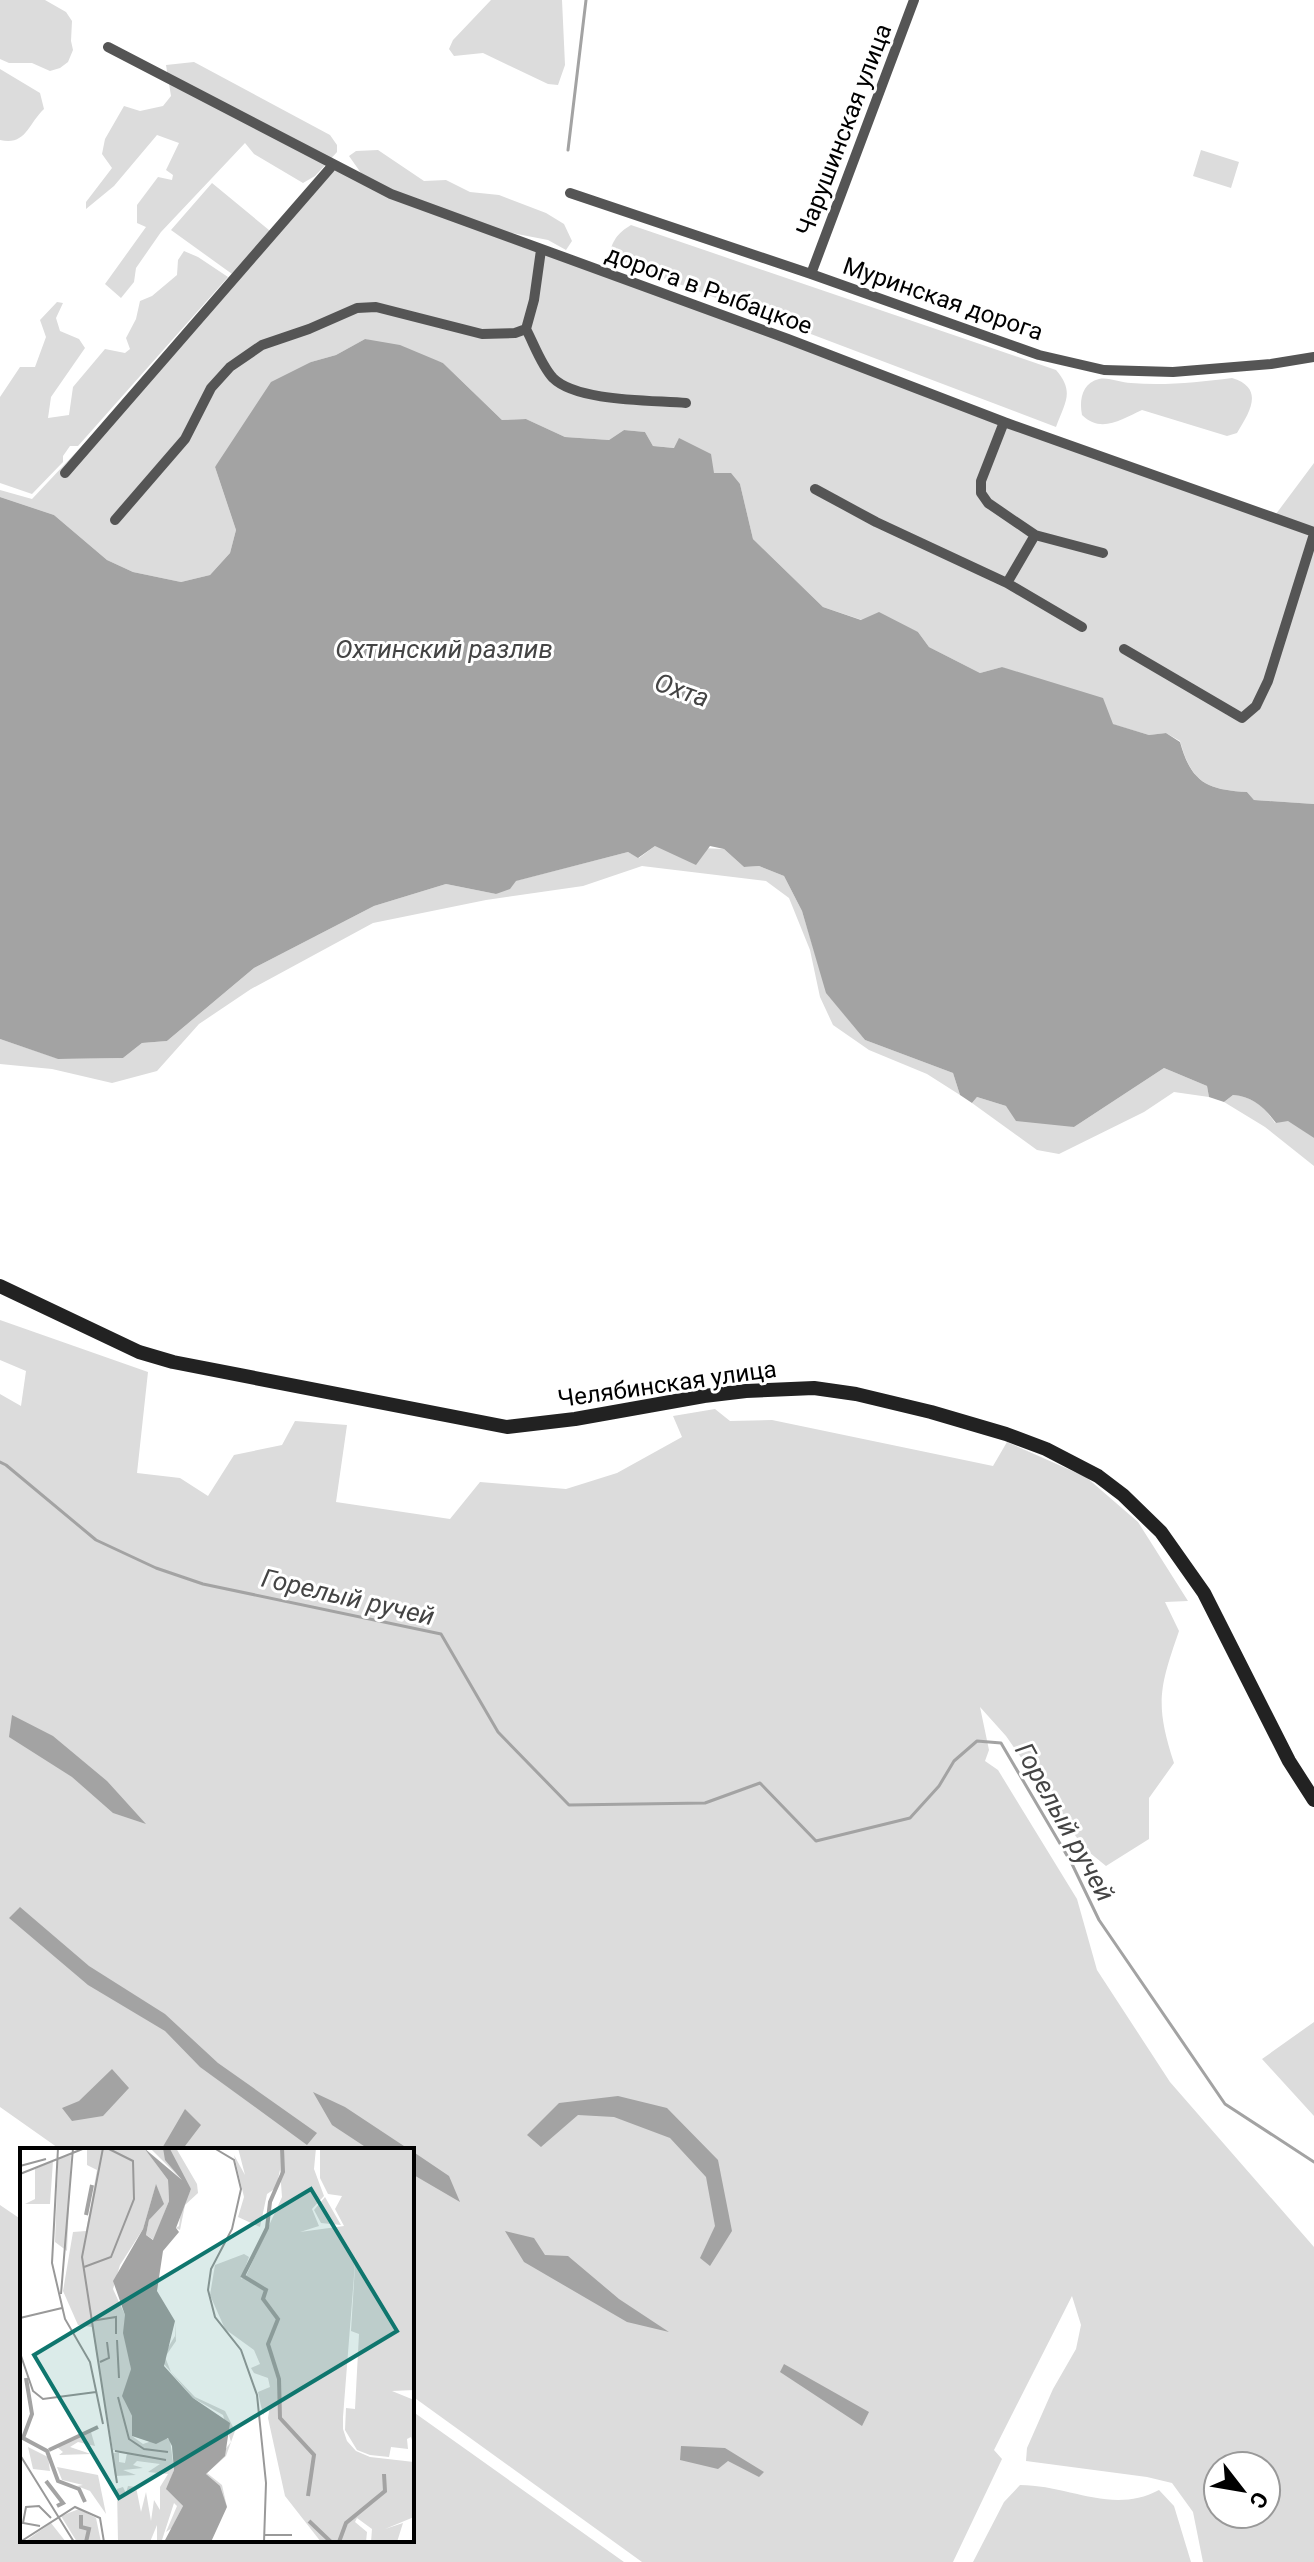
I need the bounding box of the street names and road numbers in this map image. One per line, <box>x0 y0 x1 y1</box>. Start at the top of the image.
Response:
street label: Чарушинская улица <box>791 20 897 240</box>
street label: дорога в Рыбацкое <box>602 240 816 340</box>
street label: Муринская дорога <box>839 252 1047 346</box>
street label: Челябинская улица <box>556 1355 778 1413</box>

